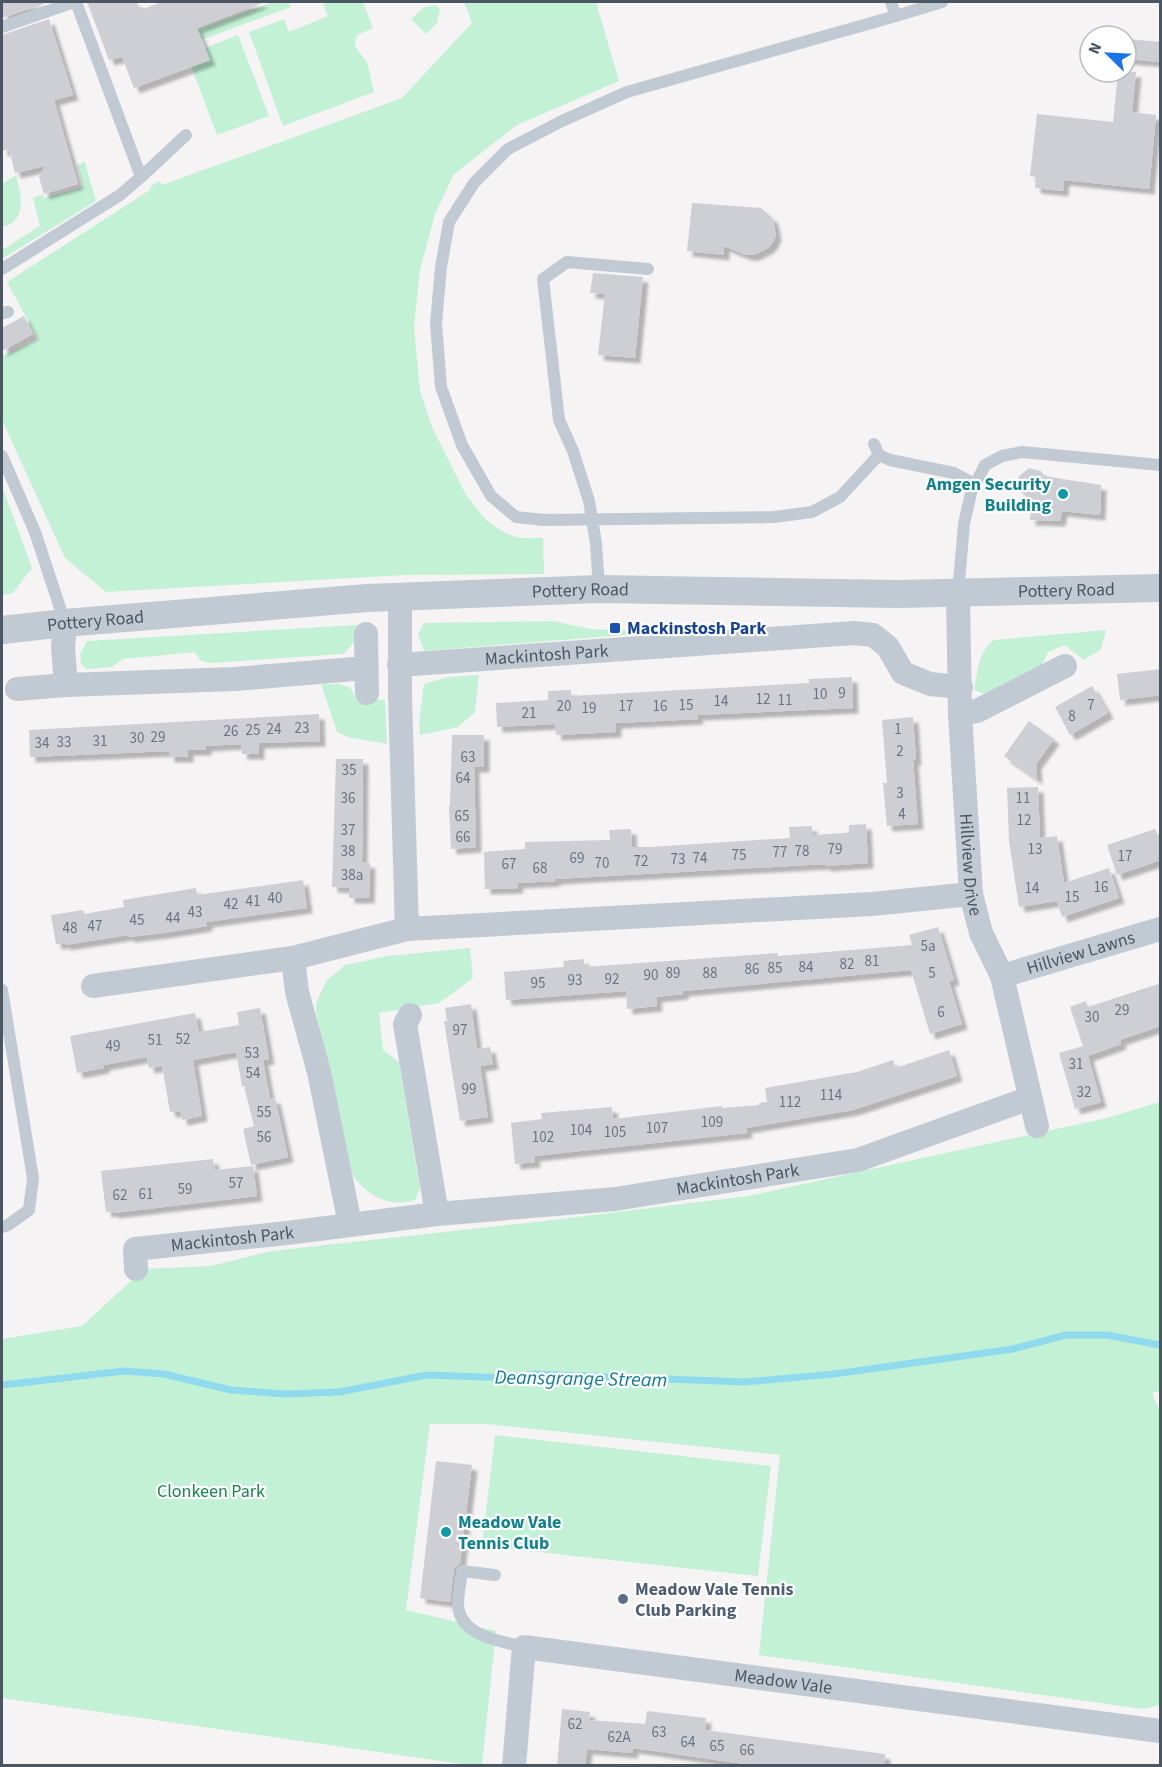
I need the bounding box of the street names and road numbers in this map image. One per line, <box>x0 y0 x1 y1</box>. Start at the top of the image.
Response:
street label: Pottery Road <box>531 577 629 605</box>
street label: Pottery Road <box>1018 577 1115 604</box>
street label: Pottery Road <box>46 605 145 638</box>
street label: Mackintosh Park <box>484 638 609 672</box>
street label: Hillview Drive <box>953 813 988 919</box>
street label: Hillview Lawns <box>1023 925 1138 981</box>
street label: Mackintosh Park <box>675 1158 801 1202</box>
street label: Mackintosh Park <box>170 1220 296 1258</box>
street label: Meadow Vale <box>733 1663 834 1701</box>

